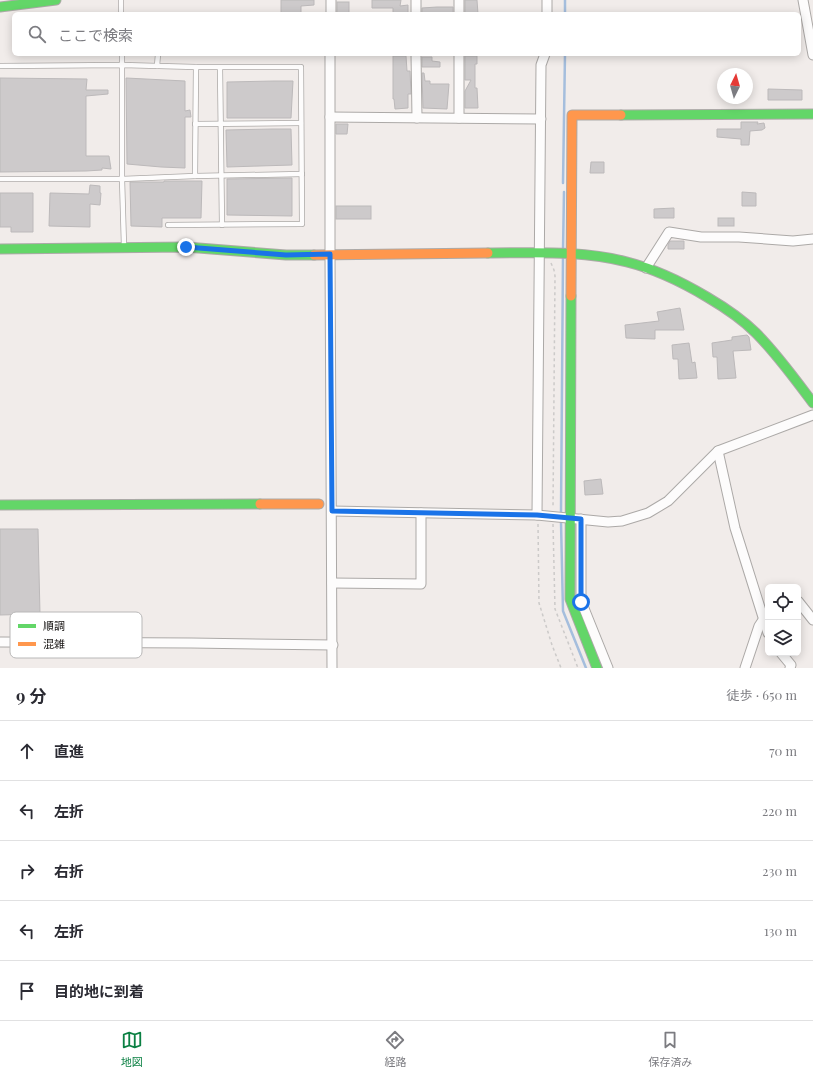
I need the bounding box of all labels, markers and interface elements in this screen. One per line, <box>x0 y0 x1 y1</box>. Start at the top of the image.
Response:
search box <box>12 12 801 56</box>
icon: search <box>26 23 48 45</box>
text: ここで検索 <box>58 25 133 45</box>
north arrow <box>717 68 753 104</box>
route end <box>177 238 195 256</box>
map controls <box>765 584 801 656</box>
button: locate <box>765 584 801 620</box>
route start <box>572 593 590 611</box>
legend <box>10 612 142 658</box>
text: 順調 <box>43 618 65 633</box>
button: layers <box>765 620 801 656</box>
text: 混雑 <box>43 636 65 651</box>
text: 9 分 <box>16 684 46 706</box>
text: 徒歩 · 650 m <box>726 686 797 703</box>
icon: ahead <box>16 740 38 762</box>
text: 直進 <box>54 741 84 761</box>
text: 70 m <box>769 742 797 759</box>
icon: left <box>16 800 38 822</box>
text: 左折 <box>54 801 84 821</box>
text: 220 m <box>762 802 797 819</box>
icon: right <box>16 860 38 882</box>
text: 右折 <box>54 861 84 881</box>
text: 230 m <box>762 862 797 879</box>
icon: left <box>16 920 38 942</box>
text: 左折 <box>54 921 84 941</box>
text: 130 m <box>764 922 797 939</box>
icon: arrive <box>16 980 38 1002</box>
text: 目的地に到着 <box>54 981 144 1001</box>
tab: 地図 <box>121 1029 143 1069</box>
tab: 経路 <box>384 1029 406 1069</box>
tab: 保存済み <box>648 1029 692 1069</box>

